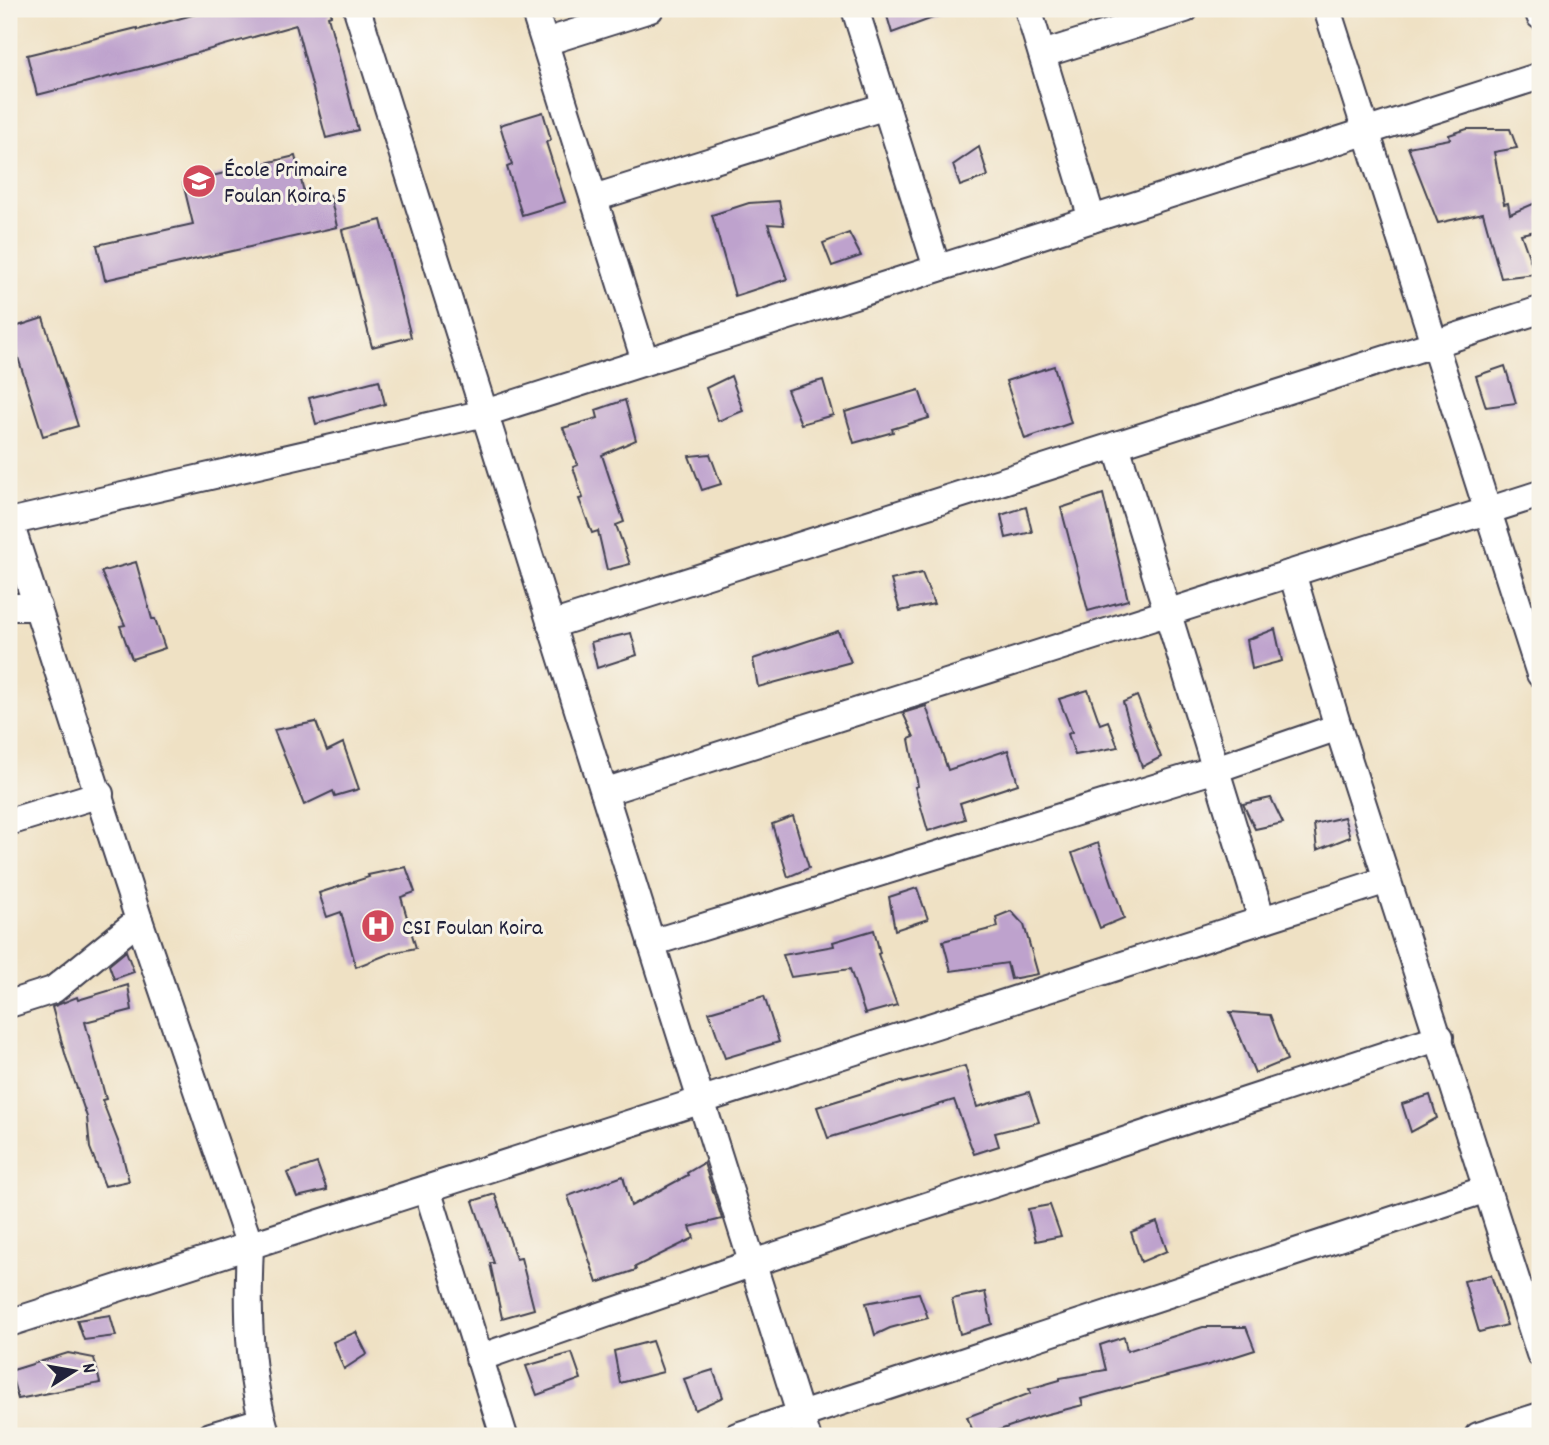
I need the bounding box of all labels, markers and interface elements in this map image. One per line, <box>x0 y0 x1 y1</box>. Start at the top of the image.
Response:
place label: École Primaire Foulan Koira 5 <box>224 155 347 214</box>
school or university icon: École Primaire Foulan Koira 5 <box>180 162 218 200</box>
hospital icon: CSI Foulan Koira <box>359 907 397 945</box>
place label: CSI Foulan Koira <box>402 913 544 946</box>
north arrow <box>38 1336 108 1406</box>
text: N <box>73 1361 101 1376</box>

